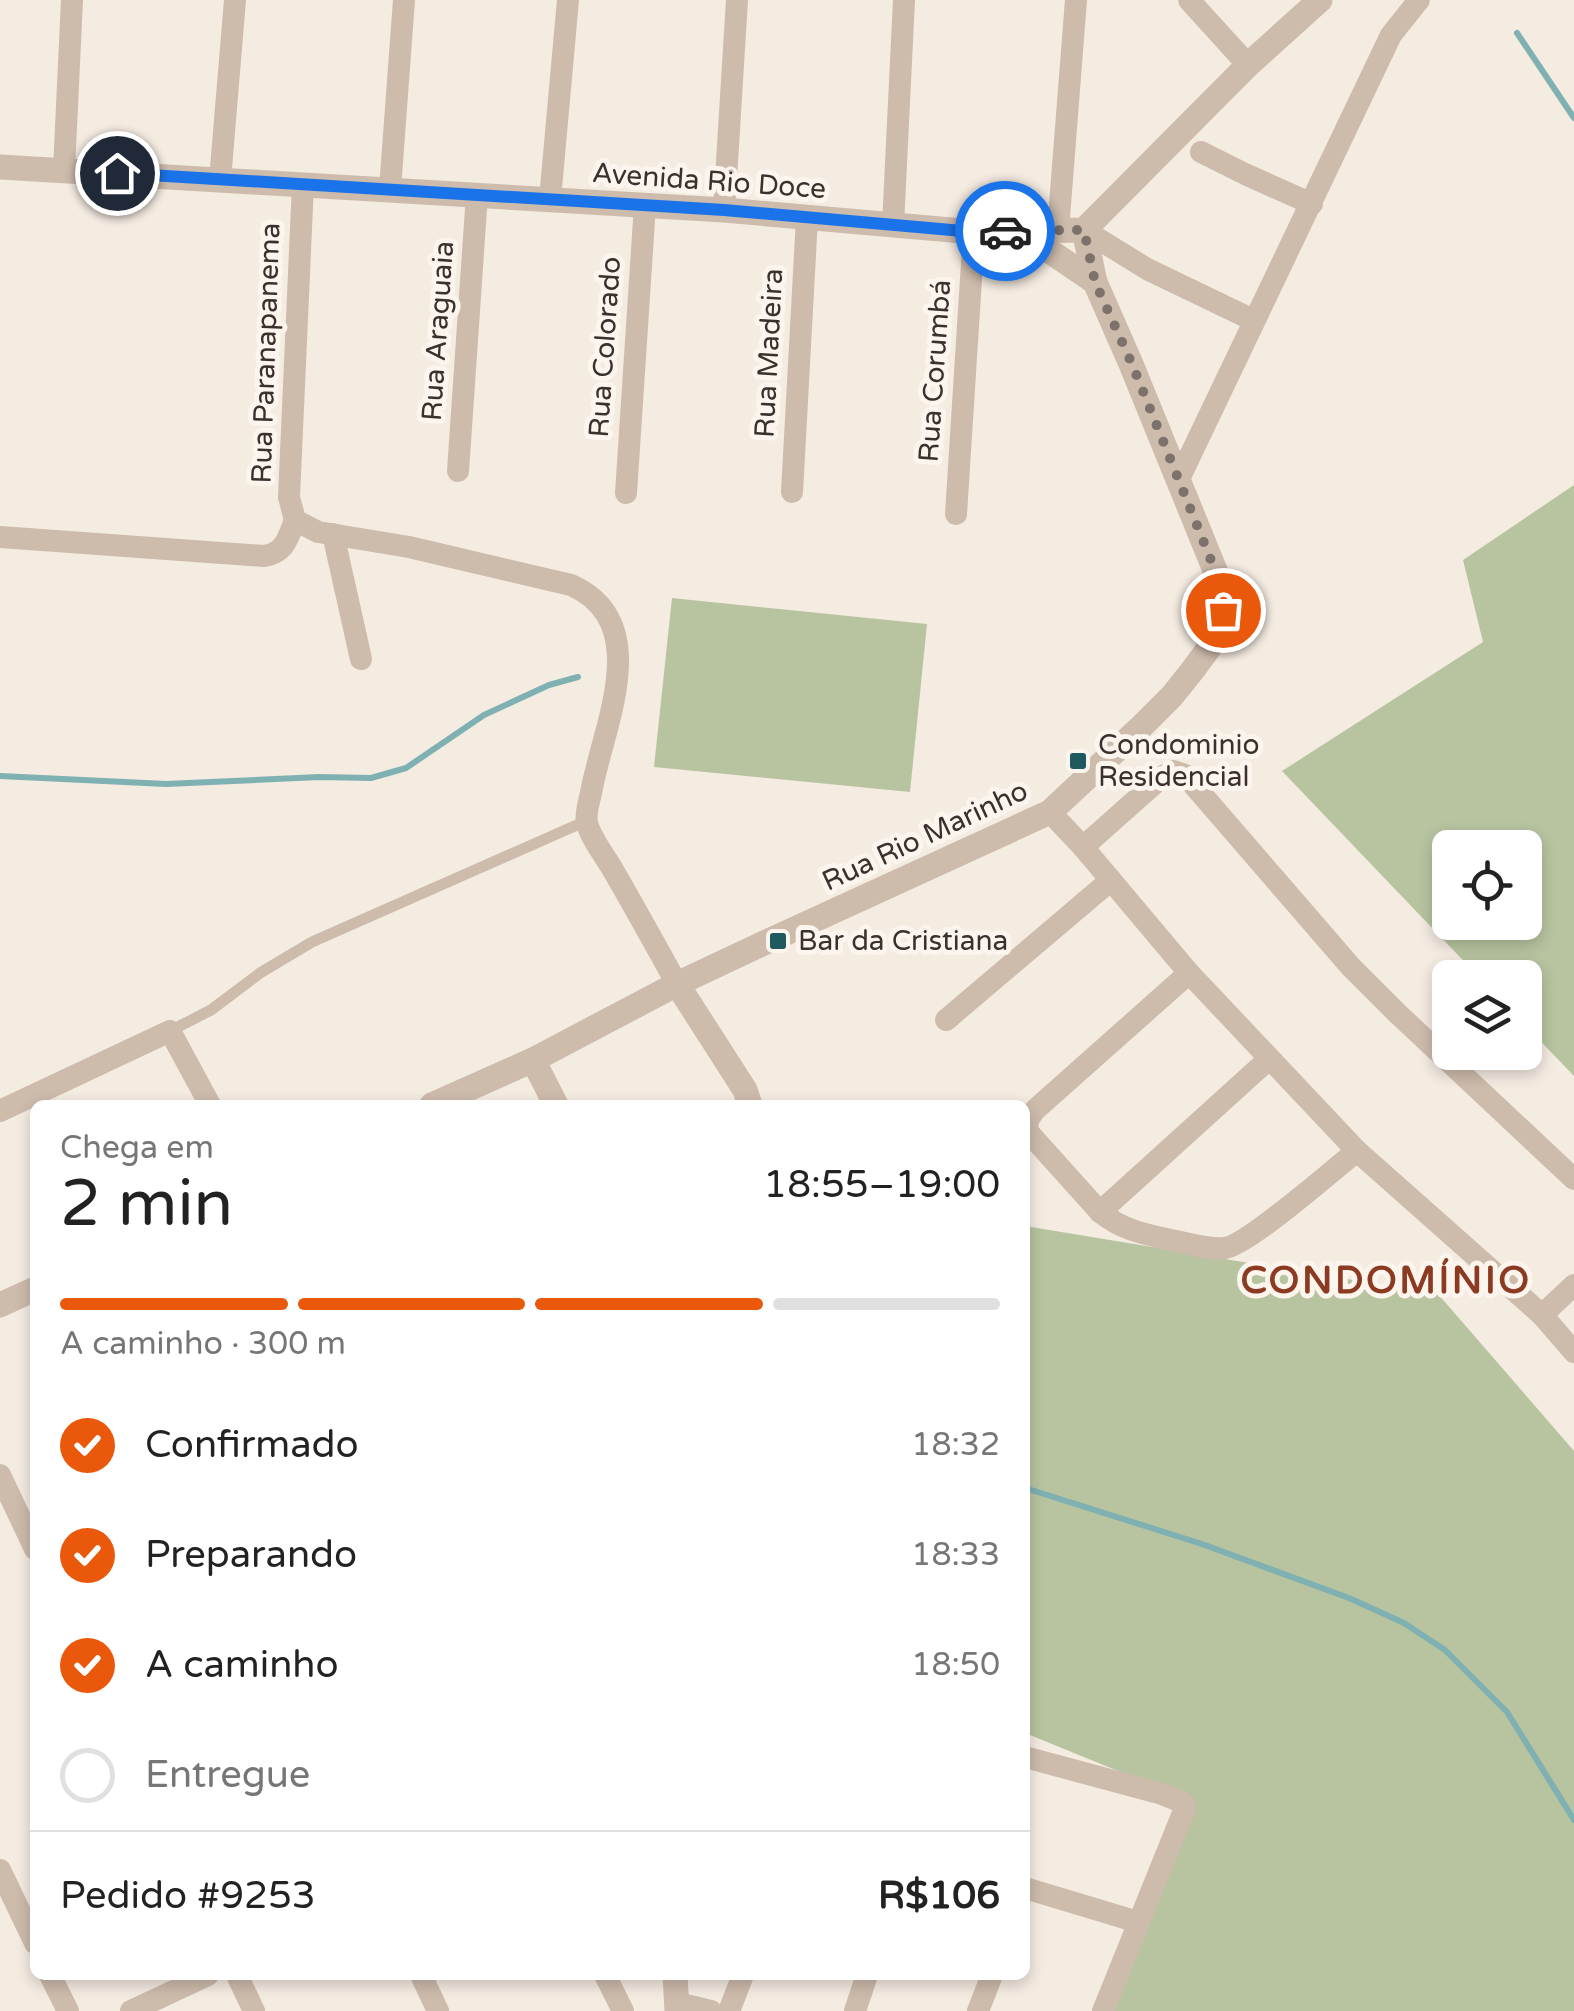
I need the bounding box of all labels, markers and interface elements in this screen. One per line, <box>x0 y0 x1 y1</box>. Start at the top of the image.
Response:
pin <box>75 131 160 216</box>
icon: home <box>90 146 145 201</box>
street label: Avenida Rio Doce <box>591 156 827 206</box>
courier <box>955 181 1055 281</box>
icon: car <box>978 204 1033 259</box>
street label: Rua Paranapanema <box>244 222 288 484</box>
street label: Rua Araguaia <box>415 240 461 422</box>
street label: Rua Colorado <box>582 255 628 439</box>
street label: Rua Madeira <box>748 267 790 439</box>
street label: Rua Corumbá <box>912 279 958 463</box>
pin <box>1181 568 1266 653</box>
icon: bag <box>1196 583 1251 638</box>
place label: Condominio Residencial <box>1098 728 1260 794</box>
marker: Condominio Residencial <box>1067 750 1089 772</box>
street label: Rua Rio Marinho <box>817 774 1033 898</box>
map controls <box>1432 830 1542 1070</box>
button: locate <box>1432 830 1542 940</box>
place label: Bar da Cristiana <box>798 924 1008 958</box>
marker: Bar da Cristiana <box>767 930 789 952</box>
button: layers <box>1432 960 1542 1070</box>
text: Chega em <box>60 1129 214 1167</box>
text: 18:55–19:00 <box>763 1162 1000 1208</box>
text: 2 min <box>60 1165 233 1244</box>
district label: CONDOMÍNIO <box>1240 1257 1532 1304</box>
text: A caminho · 300 m <box>60 1325 346 1363</box>
icon: check <box>60 1418 115 1473</box>
text: Confirmado <box>145 1422 359 1468</box>
text: 18:32 <box>911 1426 1000 1464</box>
icon: check <box>60 1528 115 1583</box>
text: Preparando <box>145 1532 357 1578</box>
text: 18:33 <box>911 1536 1000 1574</box>
icon: check <box>60 1638 115 1693</box>
text: A caminho <box>145 1642 339 1688</box>
text: 18:50 <box>911 1646 1000 1684</box>
text: Entregue <box>145 1752 310 1798</box>
text: Pedido #9253 <box>60 1873 316 1919</box>
text: R$106 <box>878 1873 1000 1919</box>

